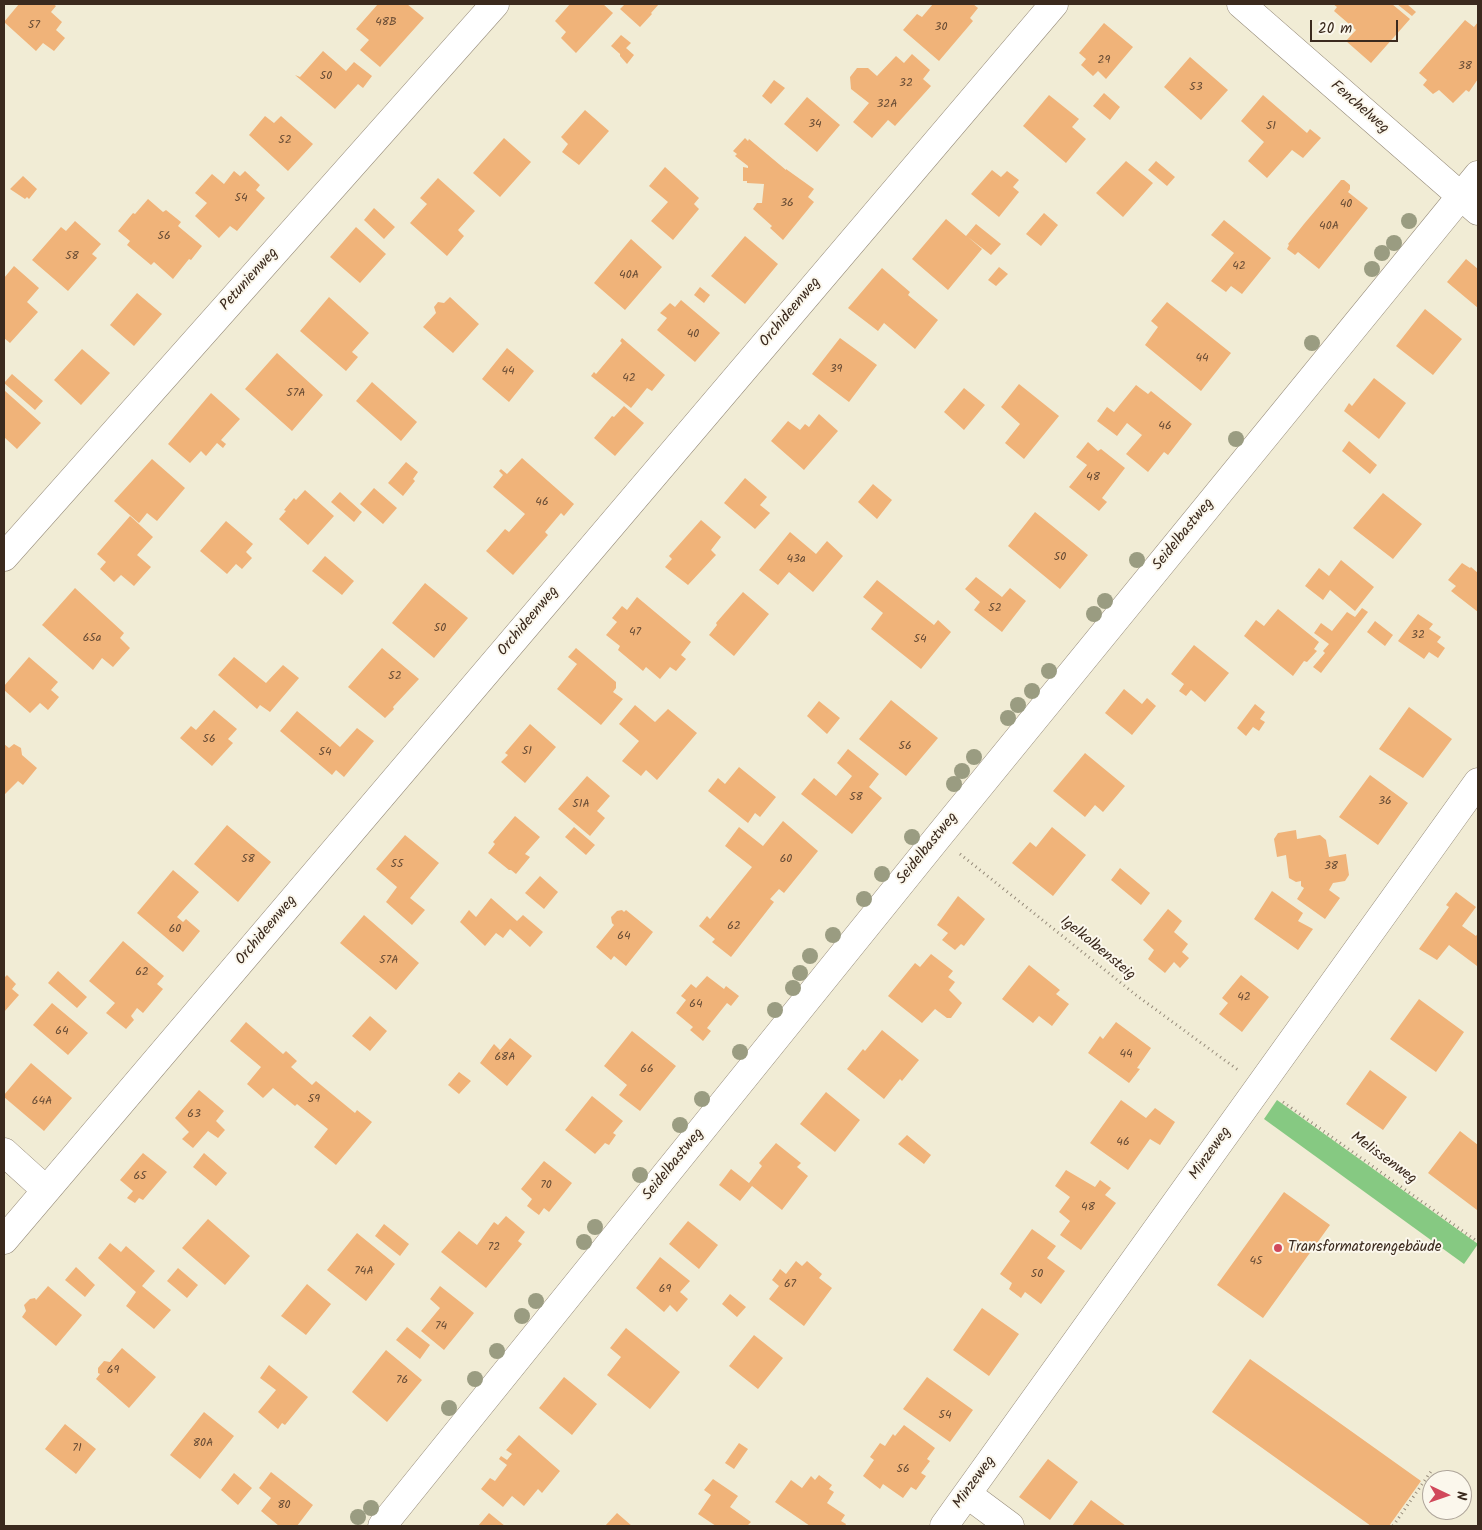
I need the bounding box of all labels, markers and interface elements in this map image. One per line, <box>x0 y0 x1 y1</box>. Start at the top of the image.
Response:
scale bar <box>1312 10 1400 42</box>
house number: 48B <box>375 16 397 30</box>
text: 20 m <box>1318 17 1352 41</box>
house number: 57 <box>28 19 40 33</box>
house number: 30 <box>935 21 947 35</box>
house number: 29 <box>1098 54 1110 68</box>
house number: 38 <box>1458 60 1472 74</box>
house number: 50 <box>320 70 332 84</box>
house number: 32 <box>899 77 913 91</box>
street label: Fenchelweg <box>1326 78 1392 138</box>
house number: 53 <box>1189 81 1203 95</box>
house number: 32A <box>876 98 898 112</box>
house number: 34 <box>808 118 822 132</box>
house number: 51 <box>1266 120 1276 134</box>
house number: 52 <box>278 134 292 148</box>
house number: 54 <box>234 192 248 206</box>
house number: 36 <box>780 197 794 211</box>
house number: 40 <box>1340 198 1352 212</box>
house number: 40A <box>1319 220 1339 234</box>
house number: 56 <box>157 230 171 244</box>
street label: Petunienweg <box>217 245 283 315</box>
house number: 58 <box>65 250 79 264</box>
house number: 42 <box>1232 260 1246 274</box>
house number: 40A <box>619 269 639 283</box>
street label: Orchideenweg <box>757 275 825 351</box>
house number: 40 <box>687 328 699 342</box>
house number: 44 <box>1195 352 1209 366</box>
house number: 39 <box>830 363 842 377</box>
house number: 44 <box>501 365 515 379</box>
house number: 42 <box>622 372 636 386</box>
house number: 57A <box>286 387 306 401</box>
house number: 46 <box>1158 420 1172 434</box>
house number: 48 <box>1086 471 1100 485</box>
street label: Seidelbastweg <box>1150 495 1218 575</box>
house number: 46 <box>535 496 549 510</box>
house number: 50 <box>1054 551 1066 565</box>
house number: 43a <box>786 553 806 567</box>
street label: Orchideenweg <box>495 584 563 660</box>
house number: 52 <box>988 602 1002 616</box>
house number: 50 <box>434 622 446 636</box>
house number: 47 <box>629 626 641 640</box>
house number: 32 <box>1411 629 1425 643</box>
house number: 65a <box>83 632 101 646</box>
house number: 54 <box>913 633 927 647</box>
house number: 52 <box>388 670 402 684</box>
house number: 56 <box>202 733 216 747</box>
house number: 56 <box>898 740 912 754</box>
house number: 51 <box>522 745 532 759</box>
house number: 54 <box>318 746 332 760</box>
house number: 58 <box>849 791 863 805</box>
house number: 36 <box>1378 795 1392 809</box>
house number: 51A <box>572 798 590 812</box>
street label: Seidelbastweg <box>894 809 962 889</box>
house number: 58 <box>241 853 255 867</box>
house number: 60 <box>780 853 792 867</box>
house number: 55 <box>391 858 403 872</box>
house number: 38 <box>1324 860 1338 874</box>
street label: Orchideenweg <box>233 893 301 969</box>
street label: Igelkolbensteig <box>1056 913 1138 985</box>
house number: 62 <box>727 920 741 934</box>
house number: 60 <box>169 923 181 937</box>
house number: 64 <box>617 930 631 944</box>
house number: 57A <box>379 954 399 968</box>
house number: 62 <box>135 966 149 980</box>
house number: 42 <box>1237 991 1251 1005</box>
house number: 64 <box>689 998 703 1012</box>
house number: 64 <box>55 1025 69 1039</box>
house number: 44 <box>1119 1048 1133 1062</box>
house number: 68A <box>494 1051 516 1065</box>
house number: 66 <box>640 1063 654 1077</box>
house number: 59 <box>308 1093 320 1107</box>
house number: 64A <box>32 1095 52 1109</box>
house number: 63 <box>187 1108 201 1122</box>
street label: Minzeweg <box>1186 1124 1236 1184</box>
street label: Seidelbastweg <box>640 1125 708 1205</box>
street label: Melissenweg <box>1346 1129 1420 1189</box>
house number: 46 <box>1116 1136 1130 1150</box>
house number: 65 <box>133 1170 147 1184</box>
house number: 70 <box>540 1179 552 1193</box>
house number: 48 <box>1081 1201 1095 1215</box>
place label: Transformatorengebäude <box>1288 1239 1441 1257</box>
house number: 72 <box>488 1241 500 1255</box>
marker: Transformatorengebäude <box>1272 1242 1284 1254</box>
house number: 45 <box>1249 1255 1263 1269</box>
house number: 74A <box>354 1265 374 1279</box>
house number: 50 <box>1031 1268 1043 1282</box>
house number: 67 <box>784 1278 796 1292</box>
house number: 69 <box>659 1283 671 1297</box>
house number: 74 <box>435 1320 447 1334</box>
house number: 69 <box>107 1364 119 1378</box>
house number: 76 <box>396 1374 408 1388</box>
house number: 54 <box>938 1409 952 1423</box>
house number: 80A <box>193 1437 213 1451</box>
house number: 71 <box>72 1442 82 1456</box>
street label: Minzeweg <box>950 1453 1000 1513</box>
house number: 56 <box>896 1463 910 1477</box>
north arrow <box>1422 1470 1472 1520</box>
text: N <box>1450 1491 1472 1501</box>
house number: 80 <box>277 1499 291 1513</box>

